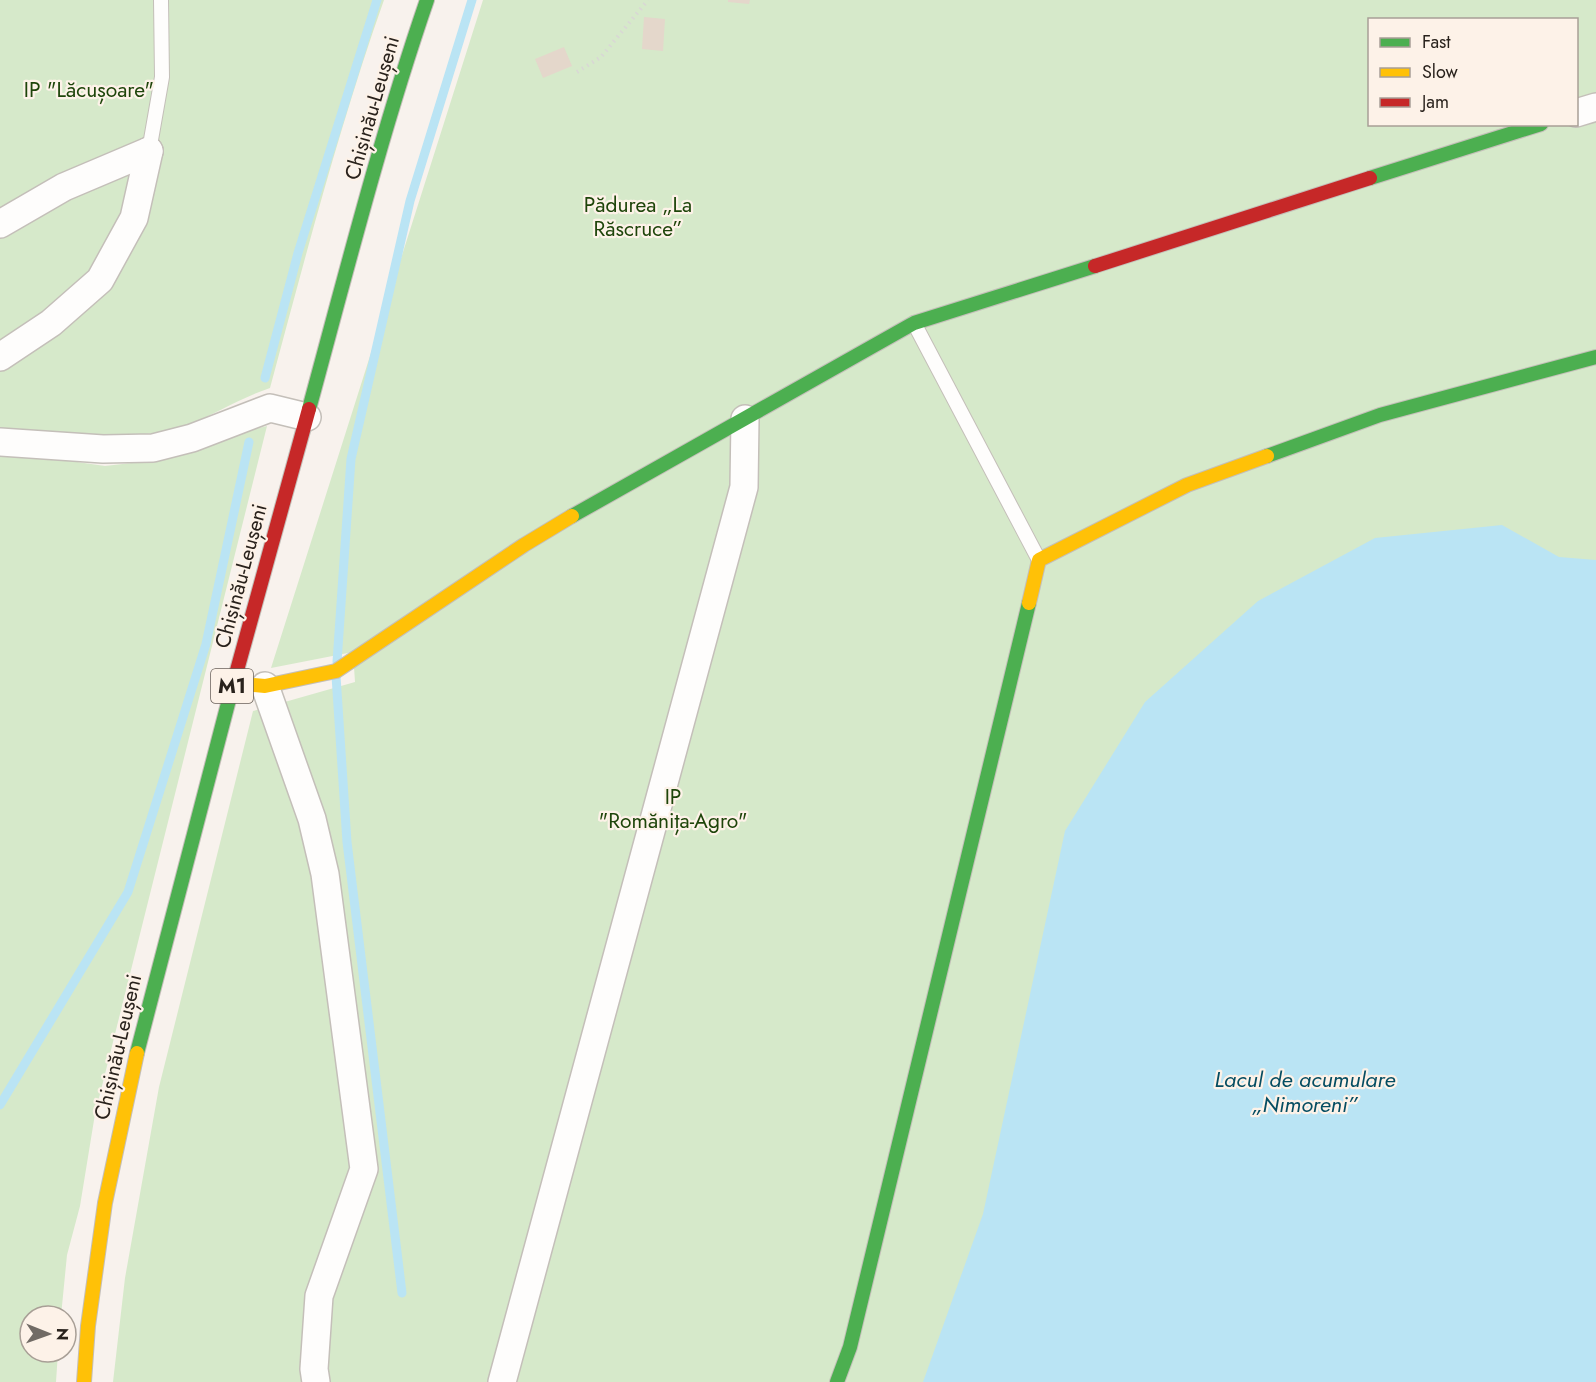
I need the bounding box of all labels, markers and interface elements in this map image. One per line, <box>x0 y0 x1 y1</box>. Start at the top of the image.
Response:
legend <box>1368 18 1578 126</box>
text: Fast <box>1422 29 1451 55</box>
street label: Chișinău-Leușeni <box>337 32 407 184</box>
text: Slow <box>1422 59 1459 85</box>
park label: IP "Lăcușoare" <box>24 75 154 105</box>
text: Jam <box>1420 89 1449 115</box>
park label: Pădurea „La Răscruce” <box>584 190 692 244</box>
street label: Chișinău-Leușeni <box>207 500 275 652</box>
road number: M1 <box>211 669 253 703</box>
park label: IP "Romănița-Agro" <box>599 782 747 836</box>
street label: Chișinău-Leușeni <box>87 971 149 1123</box>
water label: Lacul de acumulare „Nimoreni” <box>1215 1063 1396 1120</box>
north arrow <box>18 1304 78 1364</box>
text: N <box>51 1328 74 1341</box>

